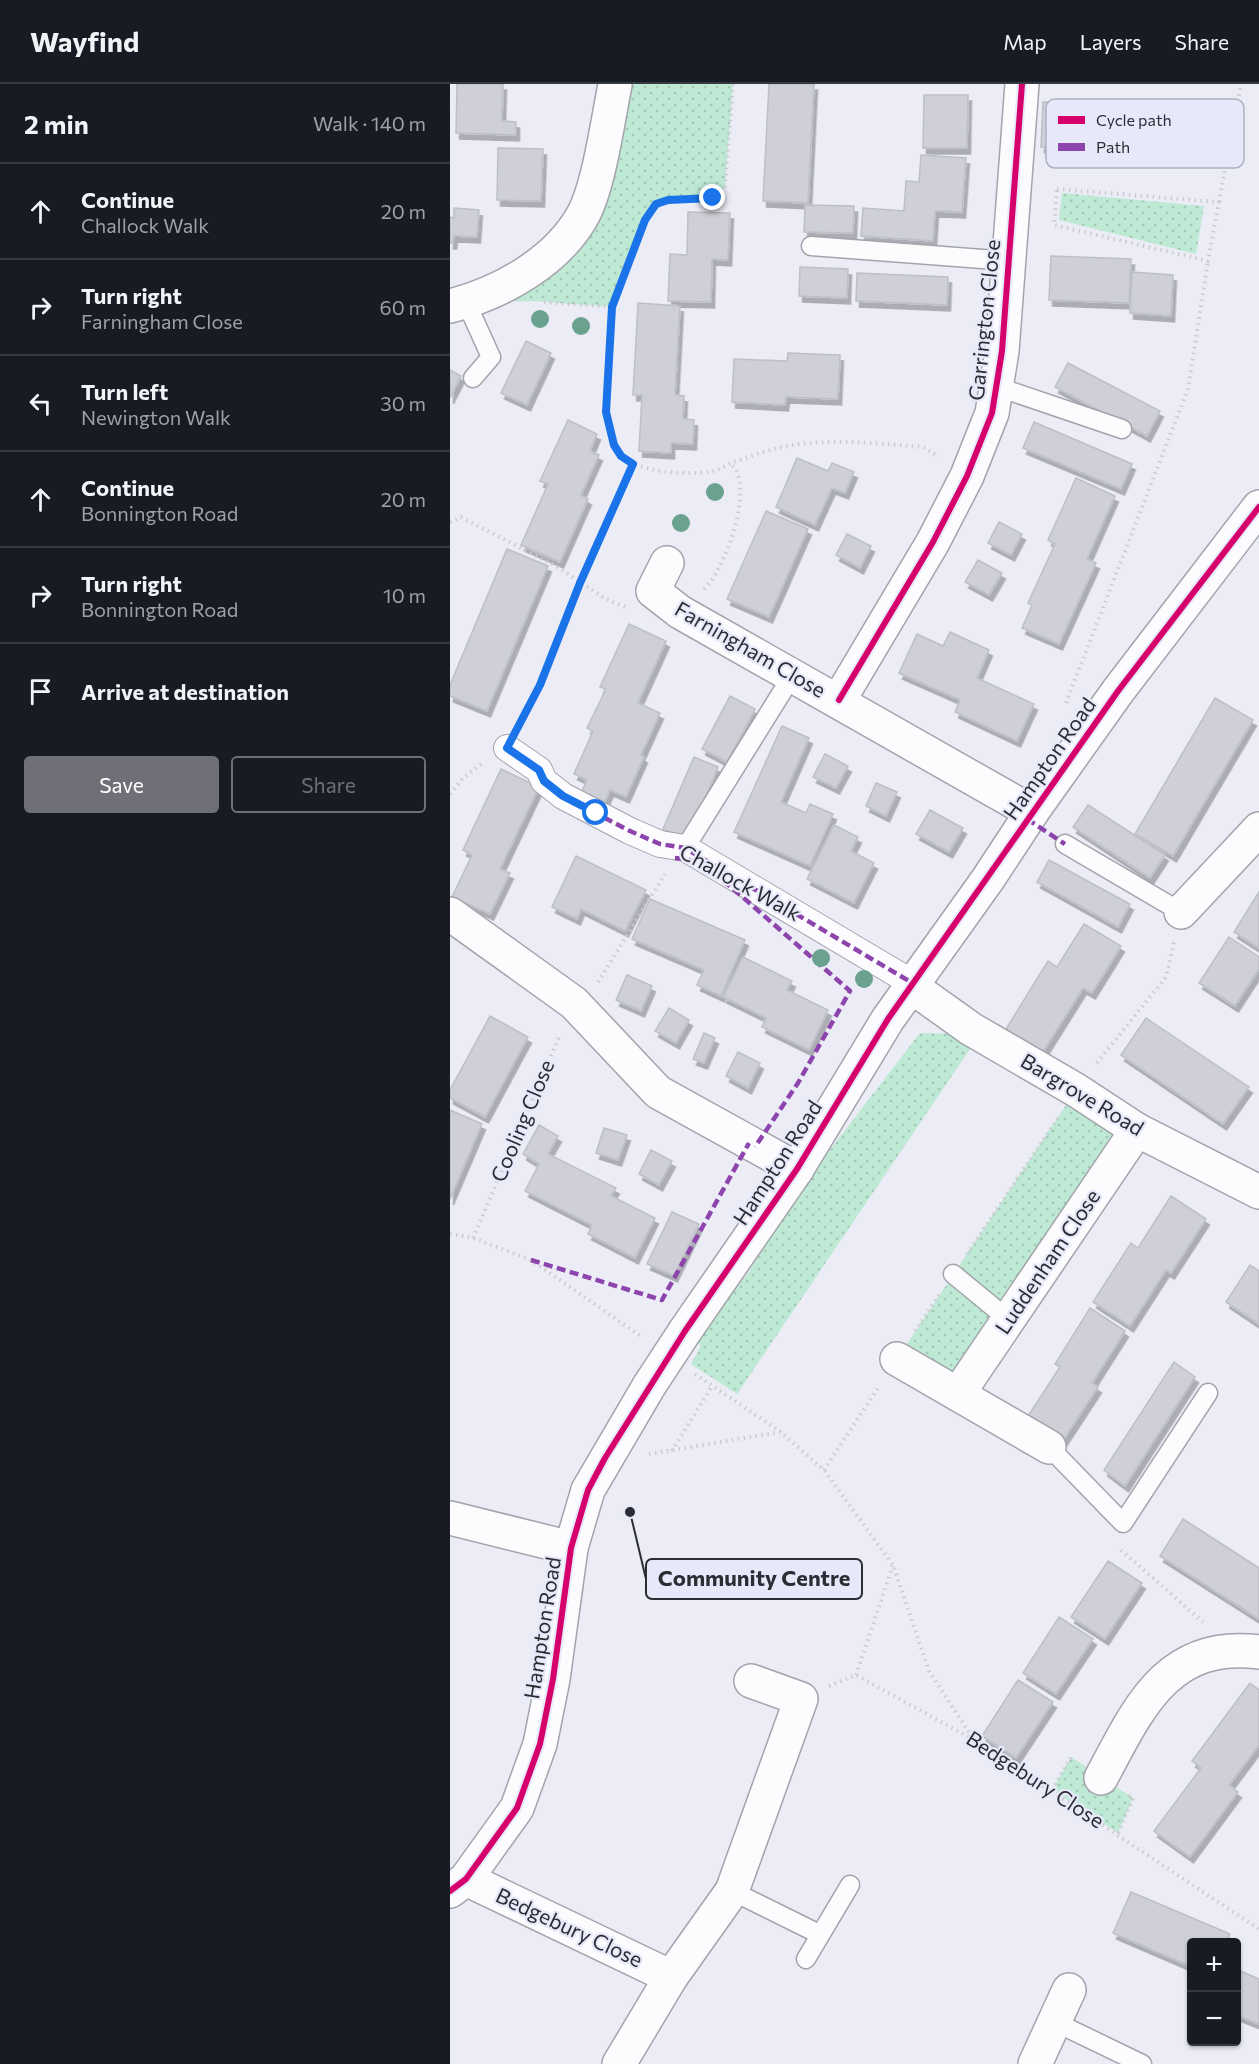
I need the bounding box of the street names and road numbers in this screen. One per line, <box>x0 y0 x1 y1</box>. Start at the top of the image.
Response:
street label: Garrington Close <box>963 238 1004 402</box>
street label: Farningham Close <box>671 595 831 702</box>
street label: Hampton Road <box>997 692 1100 824</box>
street label: Challock Walk <box>676 838 806 925</box>
street label: Bargrove Road <box>1017 1047 1149 1140</box>
street label: Cooling Close <box>485 1056 559 1185</box>
street label: Hampton Road <box>727 1095 826 1229</box>
street label: Luddenham Close <box>989 1184 1104 1338</box>
street label: Hampton Road <box>518 1555 565 1701</box>
street label: Bedgebury Close <box>962 1725 1109 1833</box>
street label: Bedgebury Close <box>492 1882 647 1972</box>

